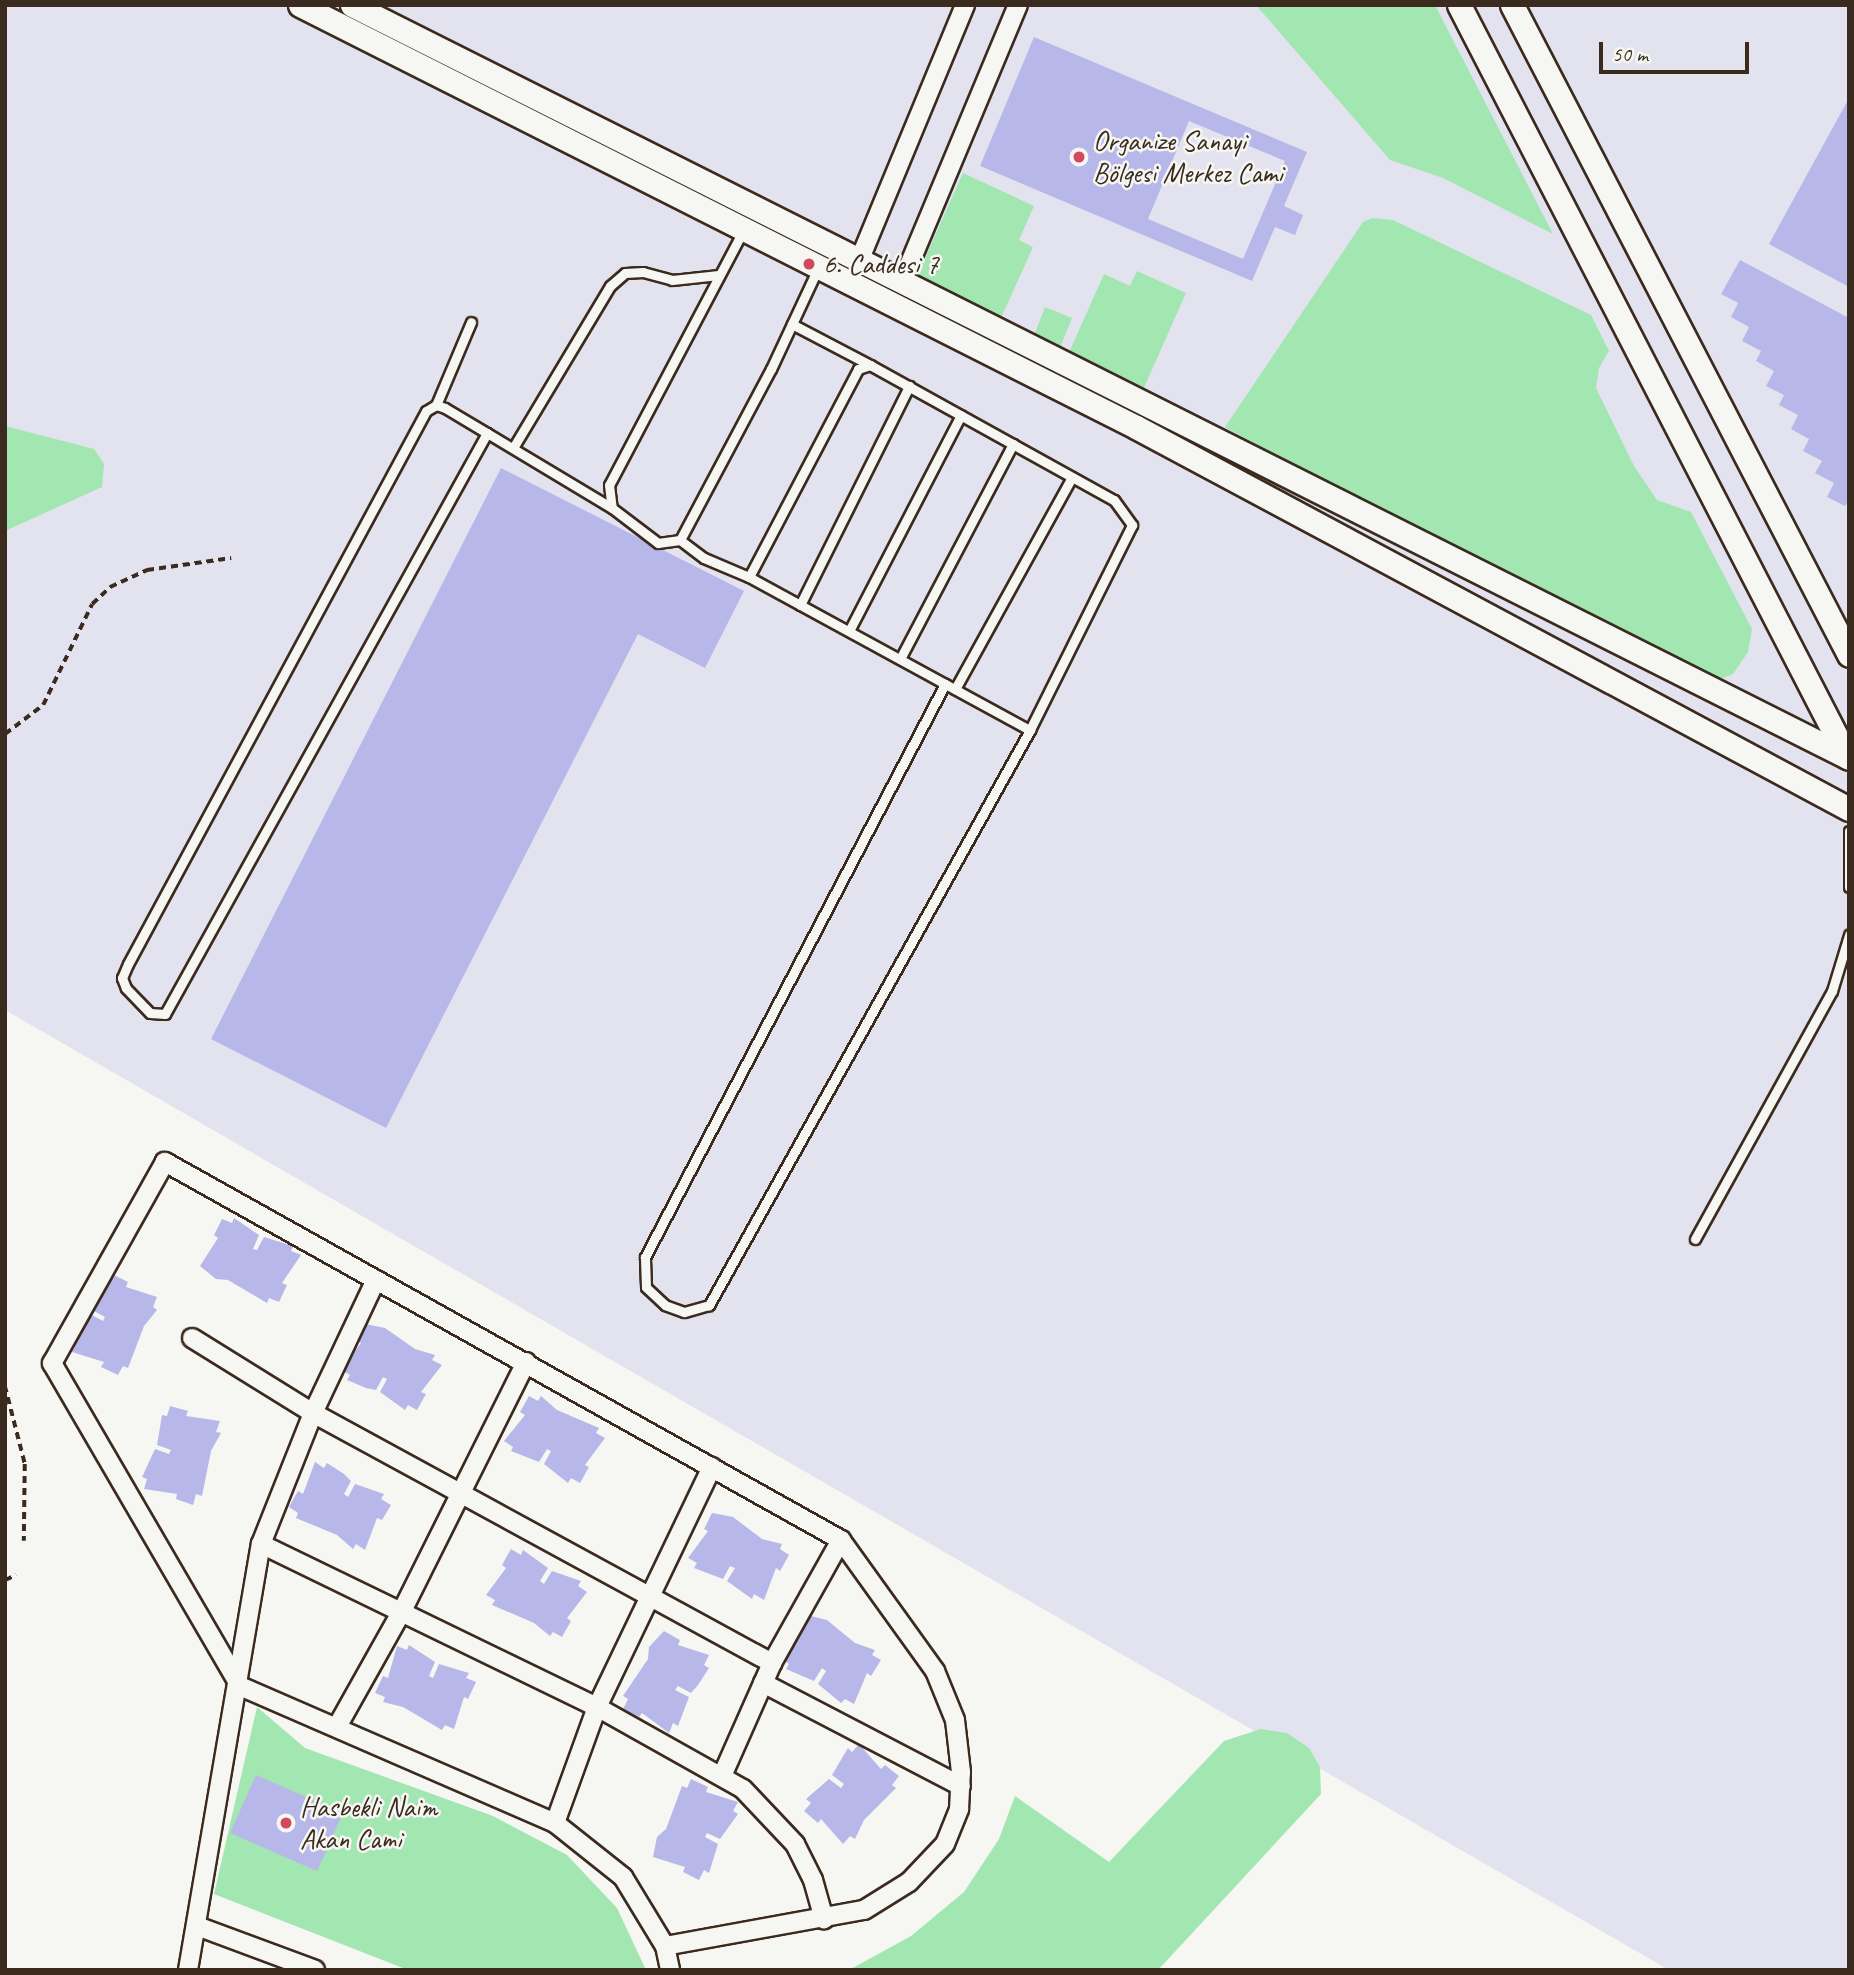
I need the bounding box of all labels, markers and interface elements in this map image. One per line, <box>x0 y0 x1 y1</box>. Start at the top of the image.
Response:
scale bar <box>1602 28 1752 72</box>
text: 50 m <box>1612 41 1648 67</box>
place label: Organize Sanayi Bölgesi Merkez Cami <box>1093 124 1283 190</box>
marker: Organize Sanayi Bölgesi Merkez Cami <box>1071 149 1087 165</box>
place label: 6. Caddesi 7 <box>823 247 939 281</box>
marker: 6. Caddesi 7 <box>801 256 817 272</box>
place label: Hasbekli Naim Akan Cami <box>300 1790 436 1856</box>
marker: Hasbekli Naim Akan Cami <box>278 1815 294 1831</box>

